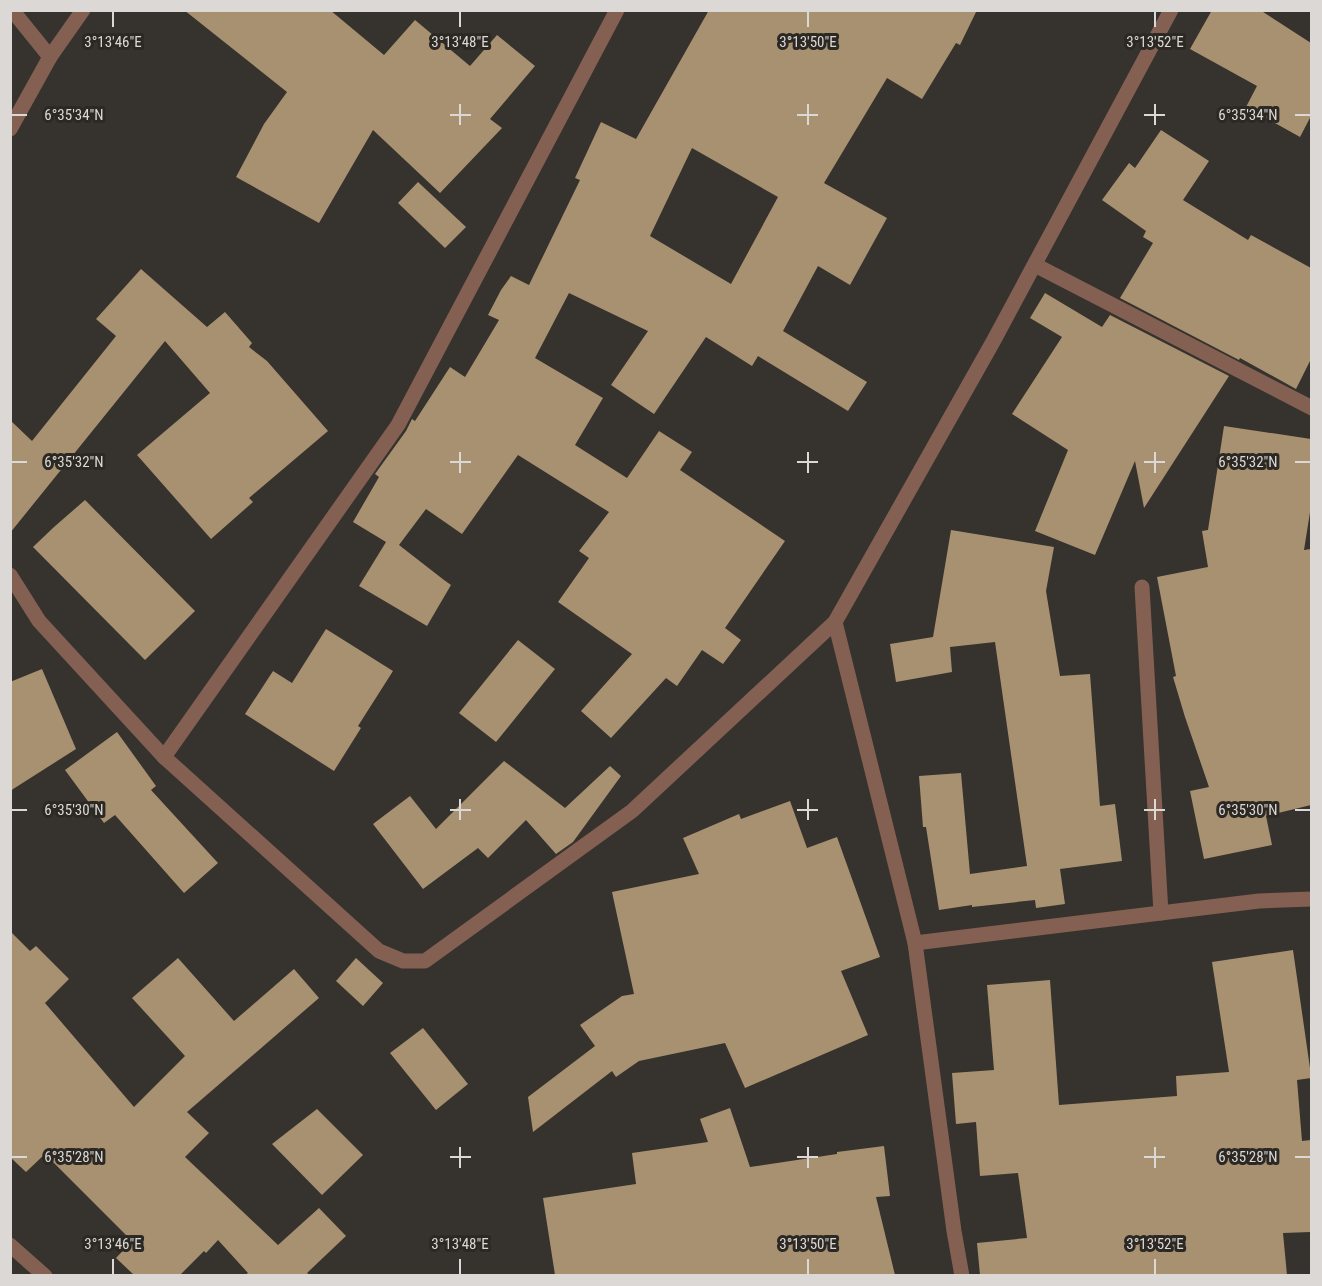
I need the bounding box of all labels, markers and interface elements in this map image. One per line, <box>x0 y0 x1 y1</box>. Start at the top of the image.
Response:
text: 3°13'46"E <box>84 33 142 51</box>
text: 3°13'48"E <box>431 33 489 51</box>
text: 3°13'50"E <box>779 33 837 51</box>
text: 3°13'52"E <box>1126 33 1184 51</box>
text: 6°35'34"N <box>44 106 104 124</box>
text: 6°35'34"N <box>1218 106 1278 124</box>
text: 6°35'32"N <box>44 453 104 471</box>
text: 6°35'32"N <box>1218 453 1278 471</box>
text: 6°35'30"N <box>44 801 104 819</box>
text: 6°35'30"N <box>1218 801 1278 819</box>
text: 6°35'28"N <box>44 1148 104 1166</box>
text: 6°35'28"N <box>1218 1148 1278 1166</box>
text: 3°13'46"E <box>84 1235 142 1253</box>
text: 3°13'48"E <box>431 1235 489 1253</box>
text: 3°13'50"E <box>779 1235 837 1253</box>
text: 3°13'52"E <box>1126 1235 1184 1253</box>

